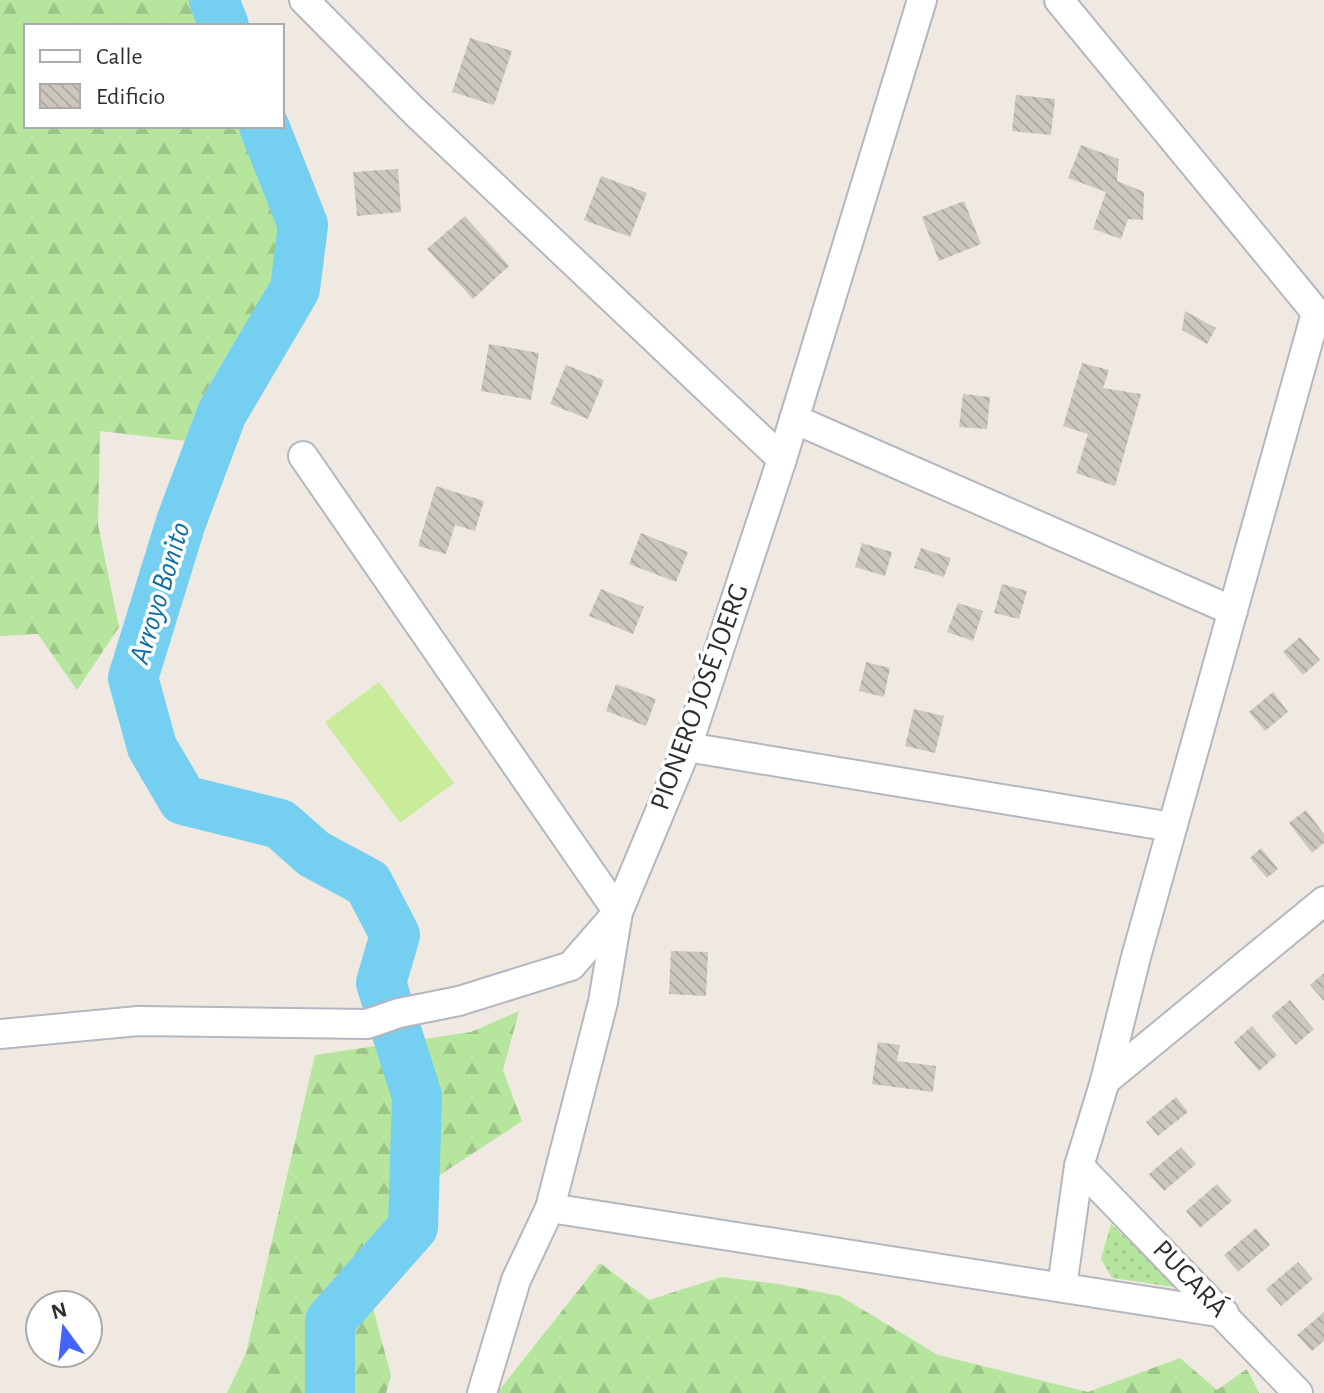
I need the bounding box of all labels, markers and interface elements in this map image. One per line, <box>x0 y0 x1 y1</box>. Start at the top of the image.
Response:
legend <box>24 24 284 128</box>
text: Calle <box>96 45 143 69</box>
text: Edificio <box>96 85 165 109</box>
water label: Arroyo Bonito <box>124 519 196 668</box>
street label: PIONERO JOSÉ JOERG <box>643 579 754 814</box>
street label: PUCARÁ <box>1147 1233 1235 1323</box>
north arrow <box>24 1289 104 1369</box>
text: N <box>49 1298 69 1323</box>

